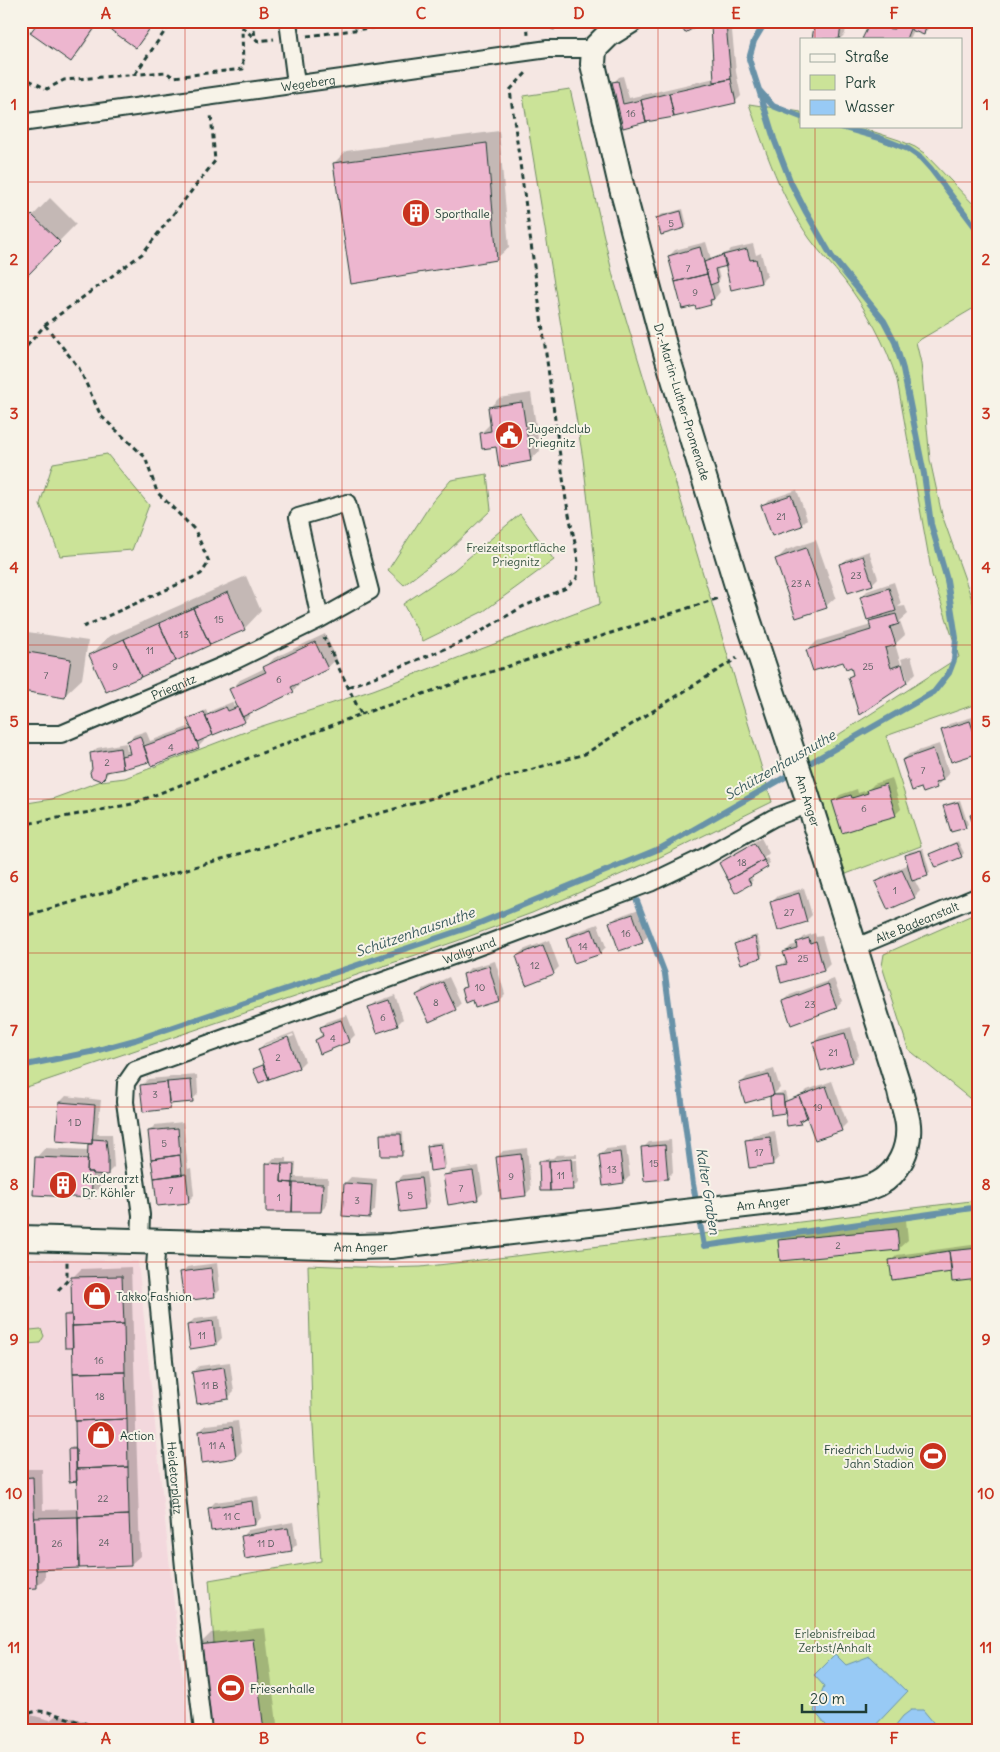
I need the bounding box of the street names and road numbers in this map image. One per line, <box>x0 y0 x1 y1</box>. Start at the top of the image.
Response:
street label: Wegeberg <box>280 71 336 94</box>
street label: Dr.-Martin-Luther-Promenade <box>651 322 713 482</box>
street label: Priegnitz <box>149 670 198 703</box>
street label: Am Anger <box>793 773 823 829</box>
street label: Alte Badeanstalt <box>873 898 961 946</box>
street label: Wallgrund <box>441 933 498 967</box>
street label: Am Anger <box>736 1192 791 1213</box>
street label: Am Anger <box>334 1239 388 1255</box>
street label: Heidetorplatz <box>164 1441 186 1515</box>

